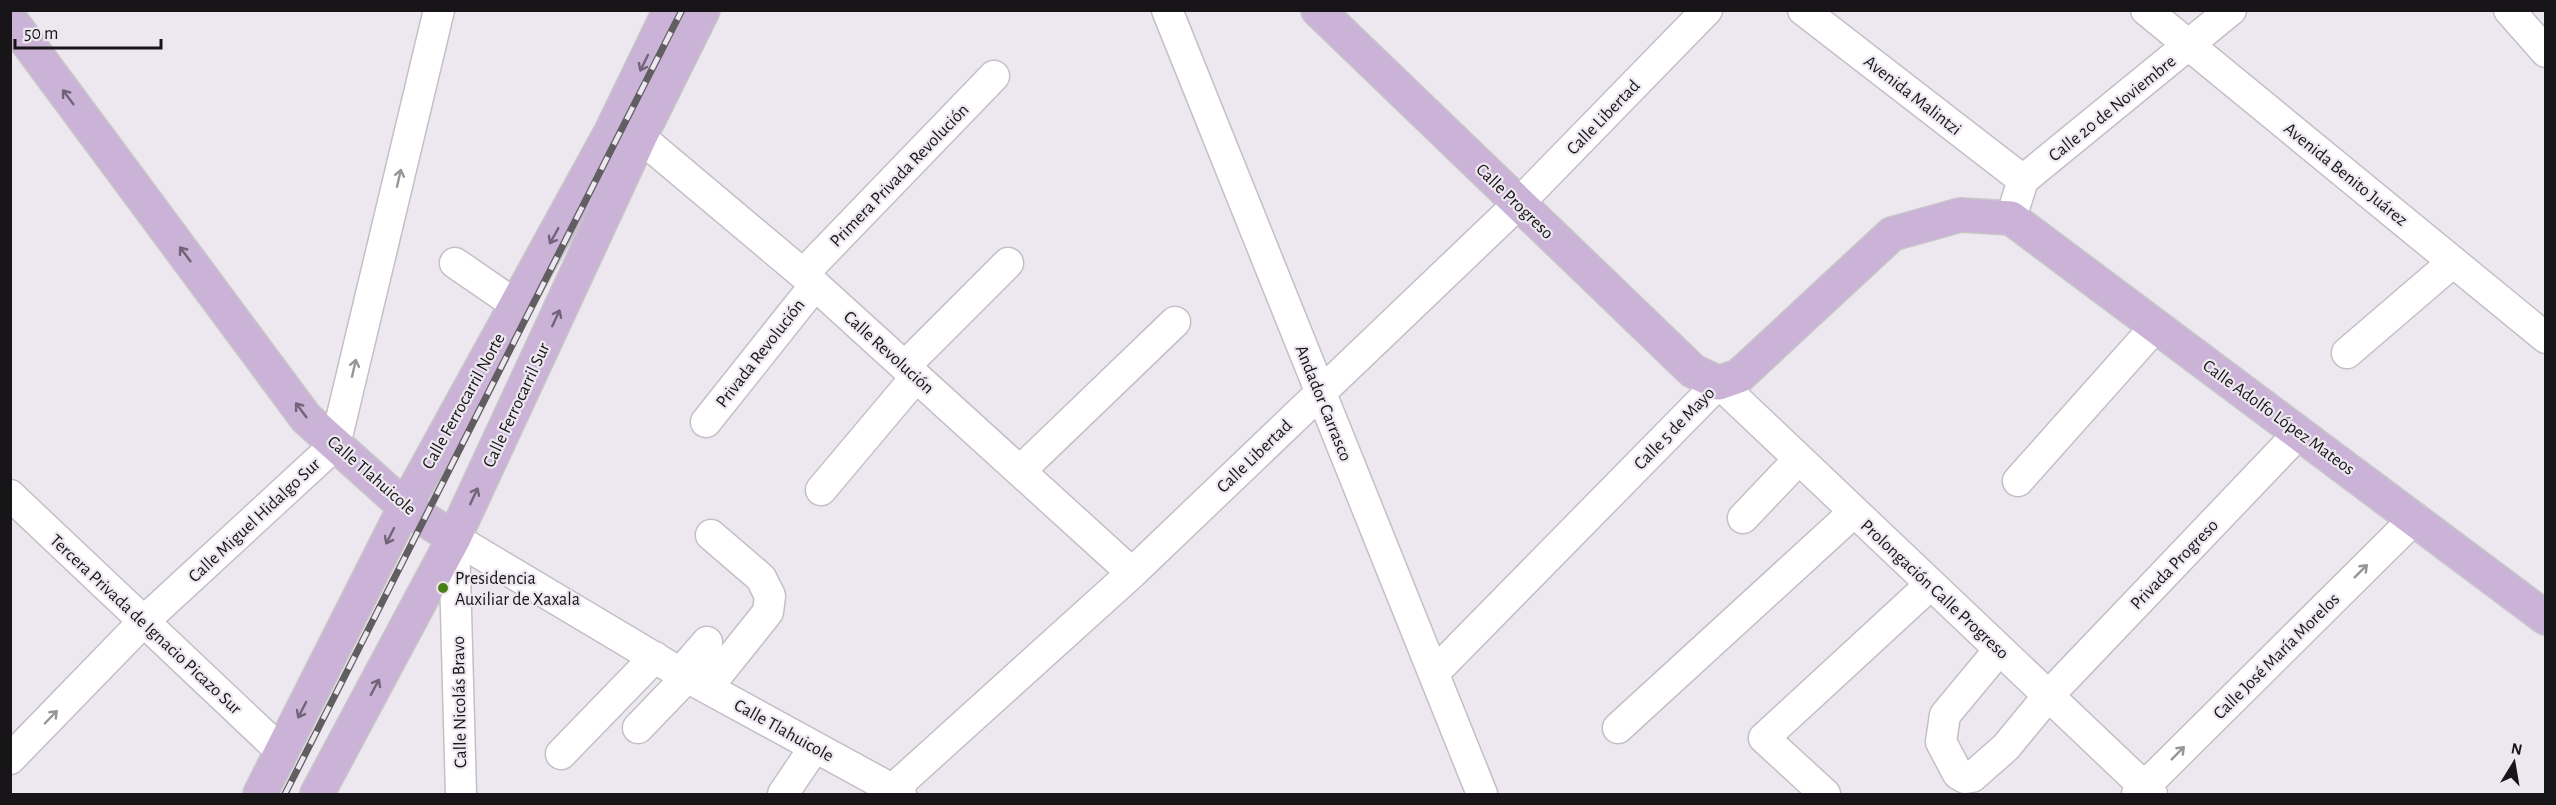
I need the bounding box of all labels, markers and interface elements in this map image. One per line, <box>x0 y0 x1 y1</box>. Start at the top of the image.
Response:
scale bar <box>15 12 160 50</box>
text: 50 m <box>24 25 58 43</box>
street label: Avenida Malintzi <box>1860 52 1964 139</box>
street label: Calle 20 de Noviembre <box>2046 52 2179 165</box>
one-way arrow <box>638 54 650 72</box>
street label: Calle Libertad <box>1564 77 1644 159</box>
one-way arrow <box>62 90 75 106</box>
street label: Primera Privada Revolución <box>827 101 973 251</box>
street label: Avenida Benito Juárez <box>2280 120 2410 230</box>
street label: Calle Progreso <box>1472 161 1557 243</box>
one-way arrow <box>394 169 406 188</box>
one-way arrow <box>548 226 559 244</box>
one-way arrow <box>178 246 191 262</box>
street label: Privada Revolución <box>713 296 809 411</box>
street label: Calle Revolución <box>840 308 937 398</box>
one-way arrow <box>550 310 562 328</box>
street label: Calle Ferrocarril Norte <box>419 331 509 472</box>
street label: Calle Ferrocarril Sur <box>480 340 554 471</box>
street label: Andador Carrasco <box>1292 343 1355 464</box>
street label: Calle Adolfo López Mateos <box>2199 357 2358 479</box>
one-way arrow <box>348 358 360 377</box>
street label: Calle 5 de Mayo <box>1631 384 1719 474</box>
one-way arrow <box>294 403 307 419</box>
street label: Calle Libertad <box>1214 417 1296 497</box>
street label: Calle Tlahuicole <box>324 433 419 519</box>
street label: Calle Miguel Hidalgo Sur <box>185 455 324 586</box>
one-way arrow <box>469 487 480 505</box>
street label: Privada Progreso <box>2127 516 2222 613</box>
street label: Prolongación Calle Progreso <box>1857 517 2012 663</box>
one-way arrow <box>384 527 396 545</box>
street label: Tercera Privada de Ignacio Picazo Sur <box>46 531 245 718</box>
one-way arrow <box>2354 564 2369 578</box>
place label: Presidencia Auxiliar de Xaxala <box>455 570 580 609</box>
marker: Presidencia Auxiliar de Xaxala <box>436 581 450 595</box>
street label: Calle José María Morelos <box>2210 590 2343 723</box>
street label: Calle Nicolás Bravo <box>450 636 470 768</box>
one-way arrow <box>370 679 381 697</box>
street label: Calle Tlahuicole <box>731 696 836 766</box>
one-way arrow <box>296 701 308 719</box>
one-way arrow <box>44 709 58 724</box>
north arrow <box>2484 733 2544 793</box>
text: N <box>2510 740 2524 758</box>
one-way arrow <box>2171 746 2186 760</box>

